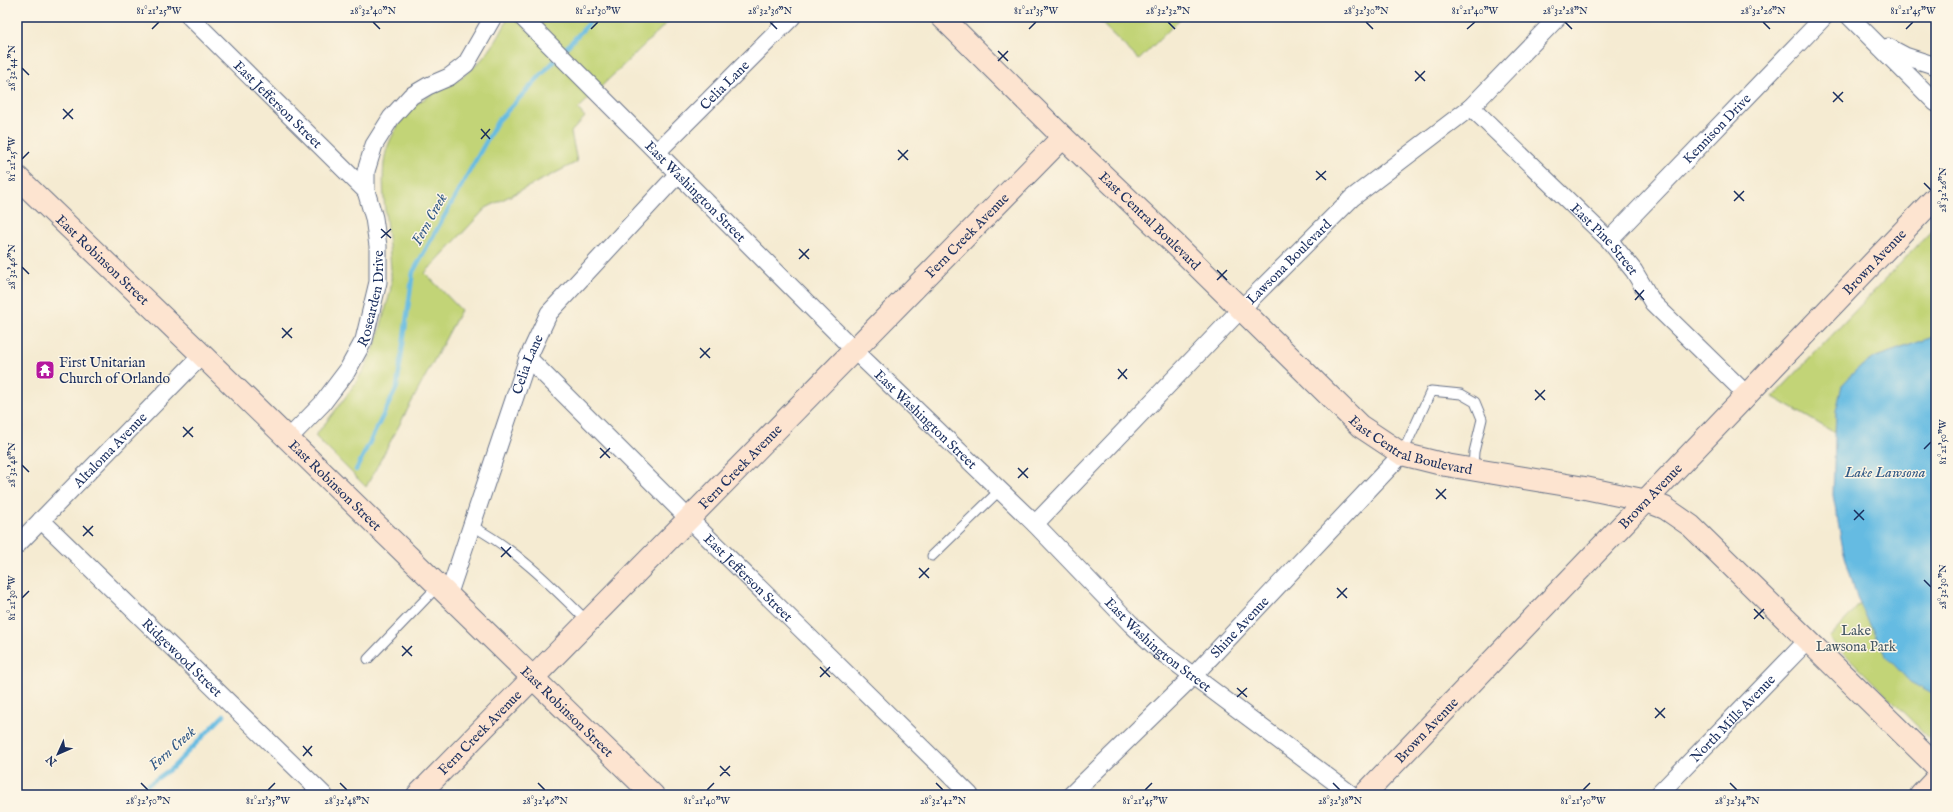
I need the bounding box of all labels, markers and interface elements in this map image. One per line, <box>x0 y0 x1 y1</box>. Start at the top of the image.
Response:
text: 81°21'25"W <box>137 5 182 18</box>
text: 28°32'40"N <box>350 5 397 18</box>
text: 81°21'30"W <box>575 5 621 18</box>
text: 28°32'36"N <box>748 5 793 18</box>
text: 81°21'35"W <box>1014 5 1058 18</box>
text: 28°32'32"N <box>1145 5 1191 18</box>
text: 28°32'30"N <box>1343 5 1389 18</box>
text: 81°21'40"W <box>1452 5 1499 18</box>
text: 28°32'28"N <box>1542 5 1588 18</box>
text: 28°32'26"N <box>1740 5 1786 18</box>
text: 81°21'45"W <box>1891 5 1936 18</box>
text: 28°32'44"N <box>6 44 19 91</box>
street label: Celia Lane <box>696 56 754 114</box>
street label: East Jefferson Street <box>229 57 326 153</box>
street label: Kennison Drive <box>1679 90 1756 168</box>
text: 81°21'25"W <box>6 136 19 181</box>
street label: East Washington Street <box>641 137 749 247</box>
text: 28°32'26"N <box>1937 167 1950 213</box>
street label: East Central Boulevard <box>1095 168 1204 275</box>
street label: Fern Creek Avenue <box>922 189 1014 282</box>
water label: Fern Creek <box>407 190 451 249</box>
street label: East Pine Street <box>1566 200 1642 279</box>
street label: East Robinson Street <box>51 211 153 310</box>
street label: Lawsona Boulevard <box>1243 215 1336 309</box>
street label: Brown Avenue <box>1839 225 1911 299</box>
text: 28°32'46"N <box>6 244 19 290</box>
street label: Rosearden Drive <box>354 250 388 350</box>
street label: Celia Lane <box>508 331 548 397</box>
place label: First Unitarian Church of Orlando <box>59 354 170 388</box>
temple icon: First Unitarian Church of Orlando <box>34 359 56 381</box>
street label: East Washington Street <box>870 366 981 474</box>
street label: Altaloma Avenue <box>69 409 152 493</box>
street label: East Central Boulevard <box>1344 412 1474 479</box>
text: 81°21'50"W <box>1937 419 1950 465</box>
street label: Fern Creek Avenue <box>695 420 787 514</box>
street label: East Robinson Street <box>284 436 385 535</box>
text: 28°32'48"N <box>6 442 19 488</box>
street label: Brown Avenue <box>1615 459 1687 533</box>
water label: Lake Lawsona <box>1844 463 1926 482</box>
street label: East Jefferson Street <box>699 530 796 626</box>
text: 28°32'30"N <box>1937 564 1950 610</box>
text: 81°21'30"W <box>6 575 19 621</box>
street label: Shine Avenue <box>1207 592 1274 662</box>
street label: East Washington Street <box>1100 594 1215 697</box>
street label: Ridgewood Street <box>138 615 226 701</box>
park label: Lake Lawsona Park <box>1816 622 1897 656</box>
street label: East Robinson Street <box>516 663 617 762</box>
street label: North Mills Avenue <box>1687 671 1780 766</box>
street label: Fern Creek Avenue <box>435 686 526 779</box>
street label: Brown Avenue <box>1391 694 1463 767</box>
water label: Fern Creek <box>145 722 200 774</box>
north arrow <box>38 734 78 774</box>
text: N <box>43 752 61 769</box>
text: 28°32'50"N <box>125 795 171 808</box>
text: 81°21'35"W <box>246 795 290 808</box>
text: 28°32'48"N <box>324 795 370 808</box>
text: 28°32'46"N <box>522 795 568 808</box>
text: 81°21'40"W <box>684 795 731 808</box>
text: 28°32'42"N <box>920 795 966 808</box>
text: 81°21'45"W <box>1123 795 1168 808</box>
text: 28°32'38"N <box>1318 795 1362 808</box>
text: 81°21'50"W <box>1561 795 1606 808</box>
text: 28°32'34"N <box>1714 795 1760 808</box>

